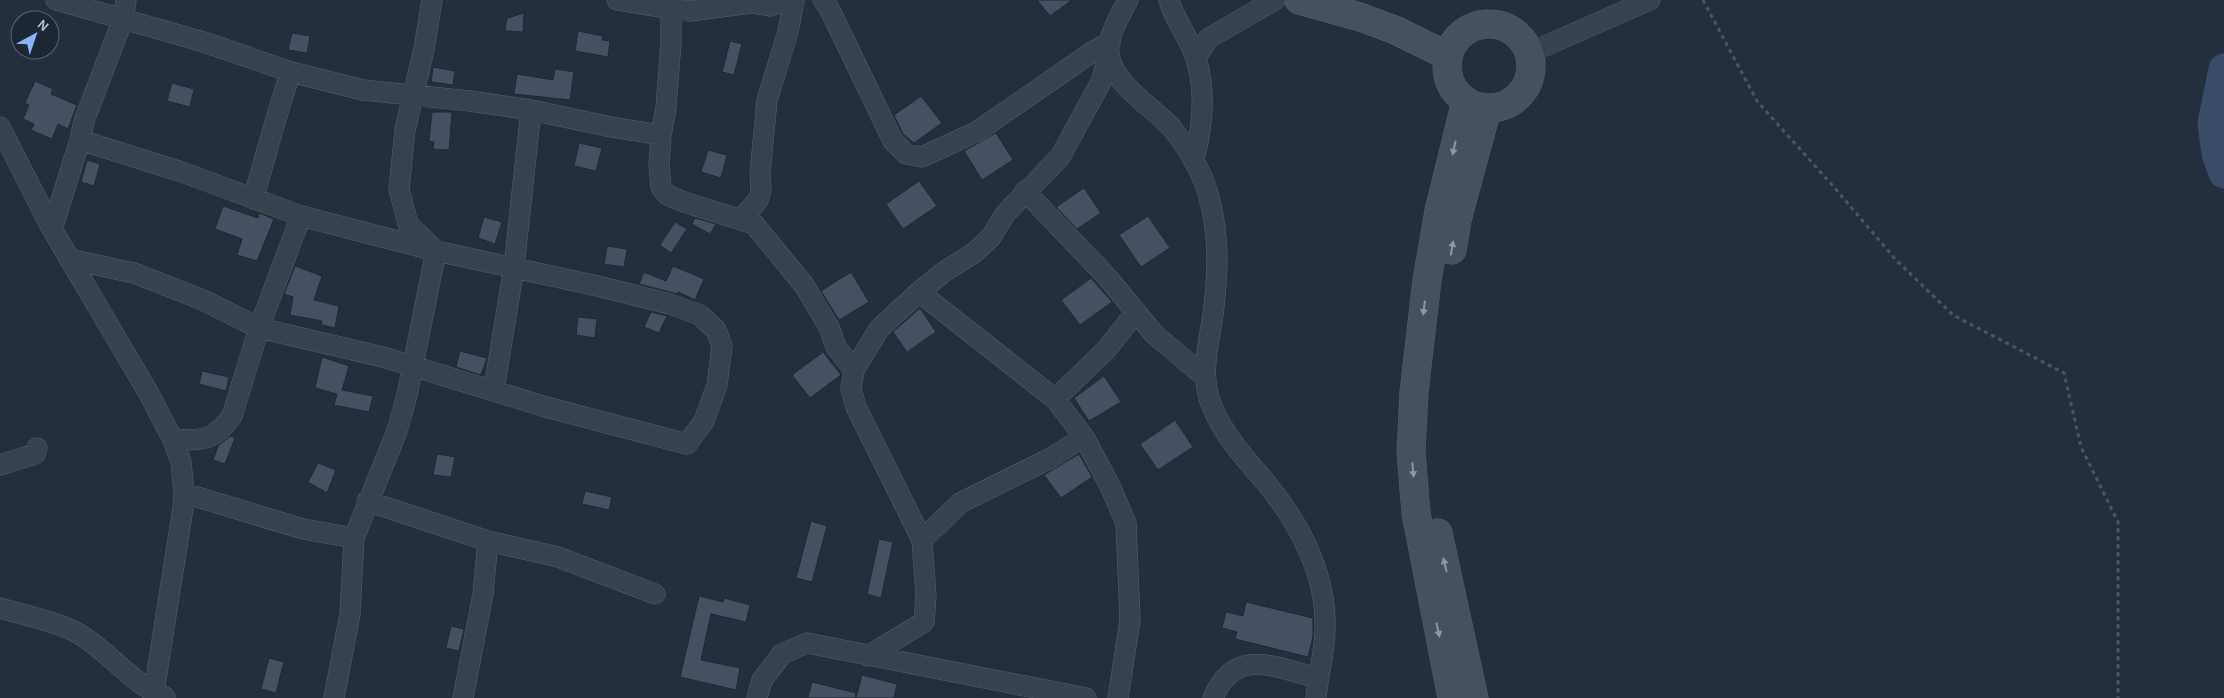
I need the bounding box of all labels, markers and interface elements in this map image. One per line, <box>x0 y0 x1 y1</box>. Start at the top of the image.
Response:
north arrow <box>10 10 60 60</box>
text: N <box>34 17 51 34</box>
one-way arrow <box>1450 141 1458 156</box>
one-way arrow <box>1449 239 1457 255</box>
one-way arrow <box>1420 300 1428 316</box>
one-way arrow <box>1409 462 1417 478</box>
one-way arrow <box>1441 557 1449 572</box>
one-way arrow <box>1434 623 1442 638</box>

